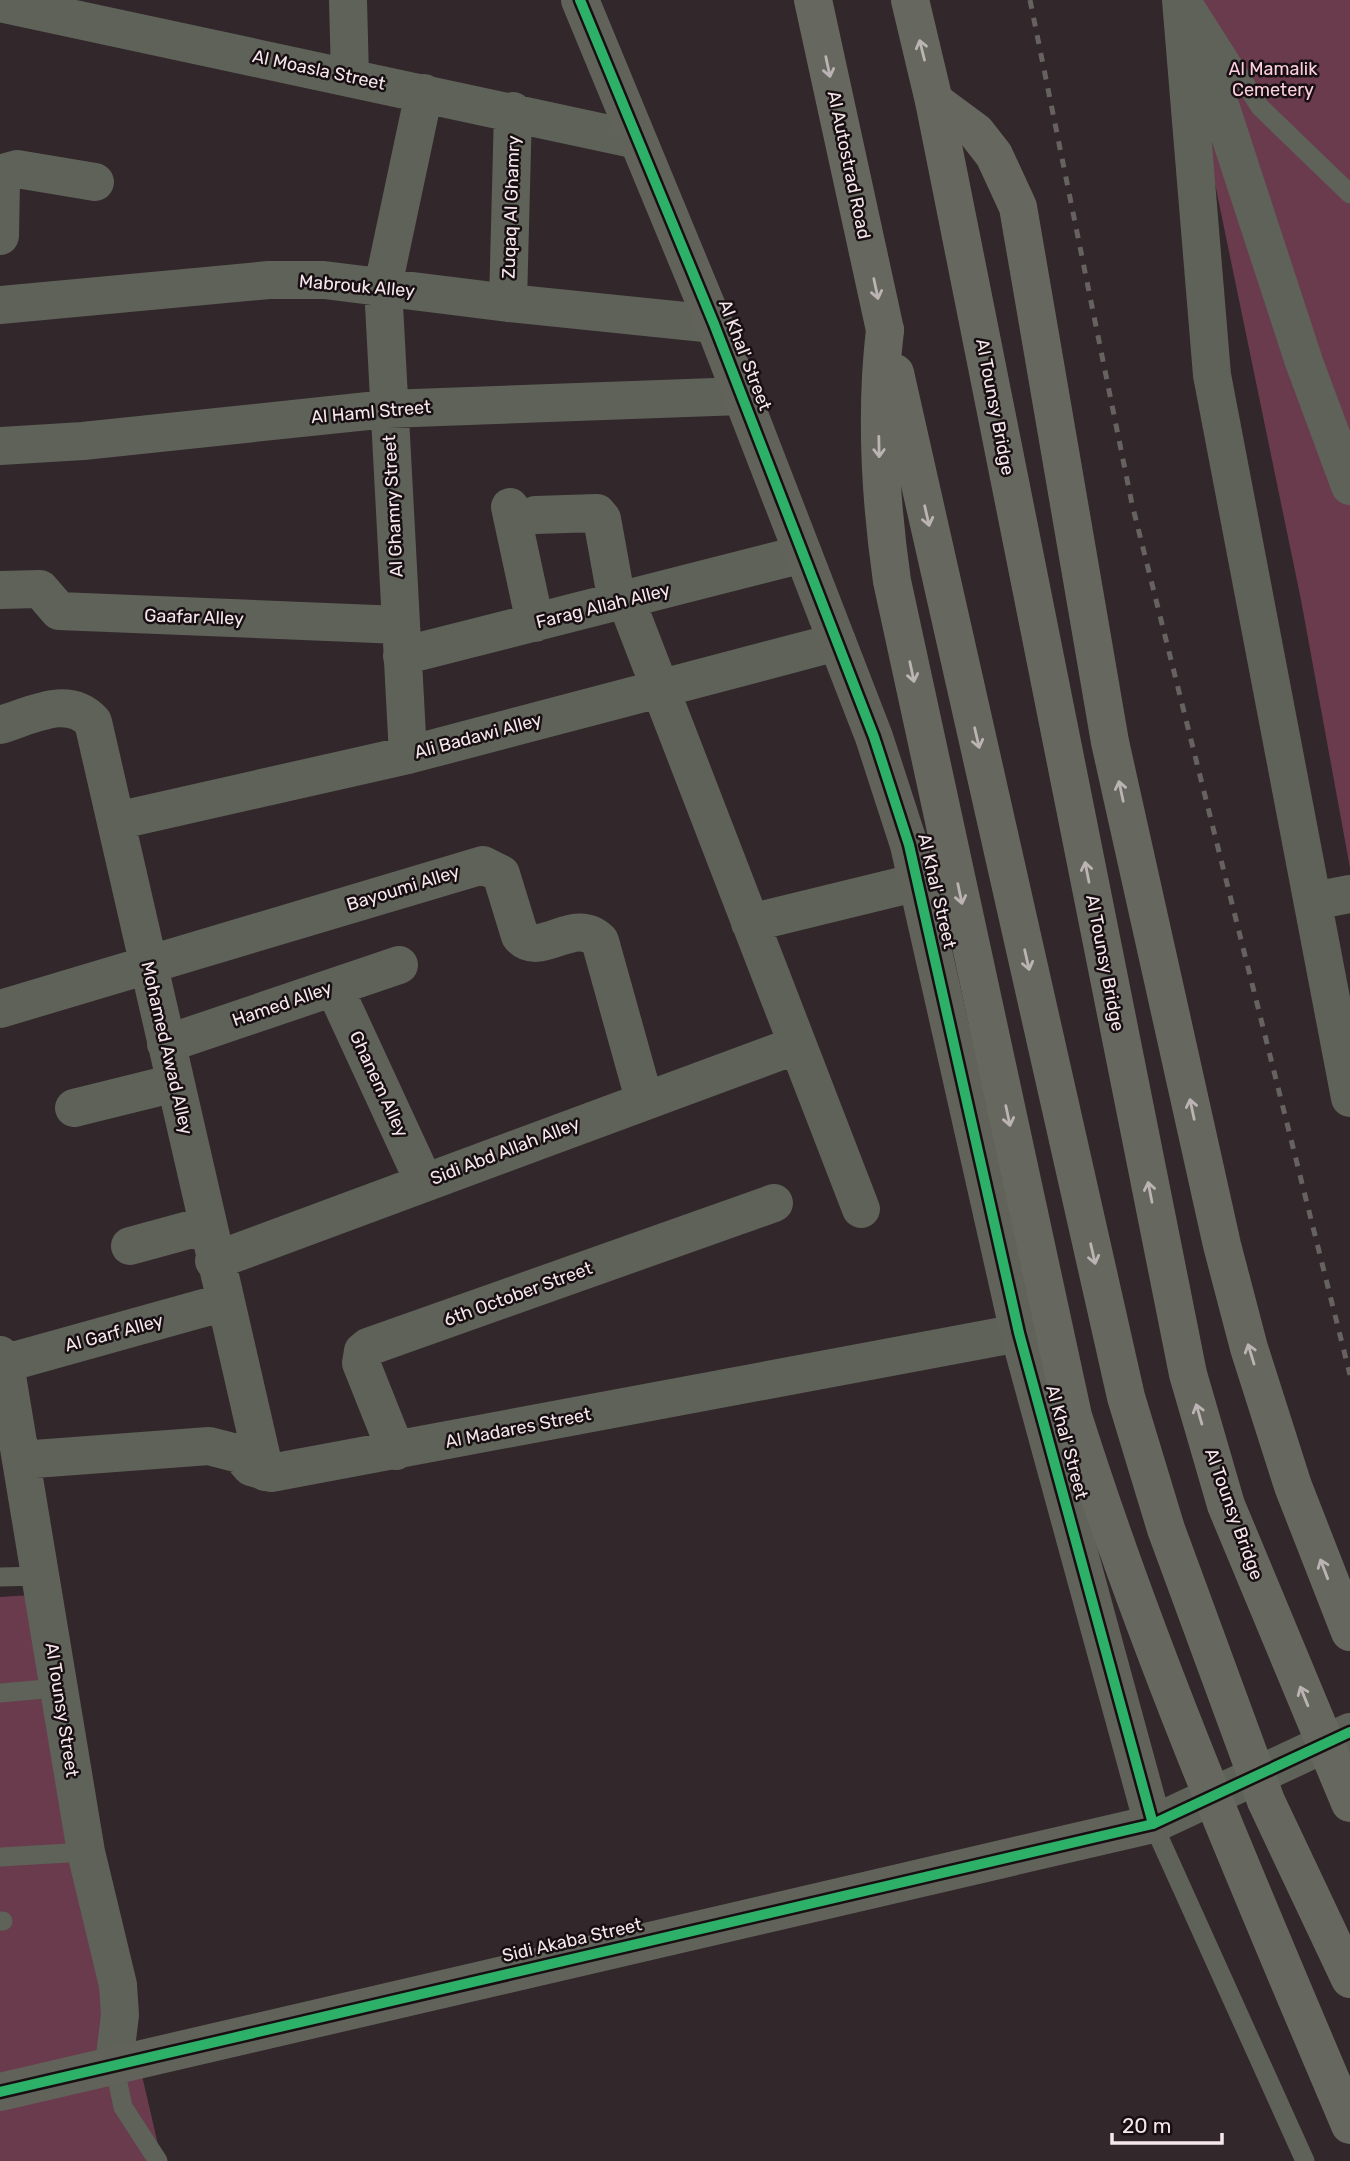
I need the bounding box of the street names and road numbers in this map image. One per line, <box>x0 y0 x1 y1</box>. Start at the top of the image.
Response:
street label: Al Moasla Street <box>251 45 387 95</box>
street label: Al Autostrad Road <box>823 89 875 241</box>
street label: Zuqaq Al Ghamry <box>498 135 524 279</box>
street label: Mabrouk Alley <box>298 270 416 302</box>
street label: Al Khal' Street <box>714 296 776 414</box>
street label: Al Tounsy Bridge <box>971 337 1019 477</box>
street label: Al Haml Street <box>310 396 432 428</box>
street label: Al Ghamry Street <box>378 434 408 578</box>
street label: Farag Allah Alley <box>534 579 672 633</box>
street label: Gaafar Alley <box>144 604 244 630</box>
street label: Ali Badawi Alley <box>412 708 544 764</box>
street label: Al Khal' Street <box>913 831 961 951</box>
street label: Bayoumi Alley <box>344 860 462 916</box>
street label: Al Tounsy Bridge <box>1081 893 1129 1033</box>
street label: Mohamed Awad Alley <box>136 959 198 1137</box>
street label: Hamed Alley <box>229 977 335 1031</box>
street label: Ghanem Alley <box>345 1027 413 1141</box>
street label: Sidi Abd Allah Alley <box>427 1112 583 1190</box>
street label: 6th October Street <box>441 1257 595 1331</box>
street label: Al Garf Alley <box>62 1309 166 1357</box>
street label: Al Khal' Street <box>1041 1382 1093 1502</box>
street label: Al Madares Street <box>443 1403 593 1453</box>
street label: Al Tounsy Bridge <box>1200 1445 1268 1583</box>
street label: Al Tounsy Street <box>41 1641 83 1779</box>
street label: Sidi Akaba Street <box>500 1913 644 1967</box>

